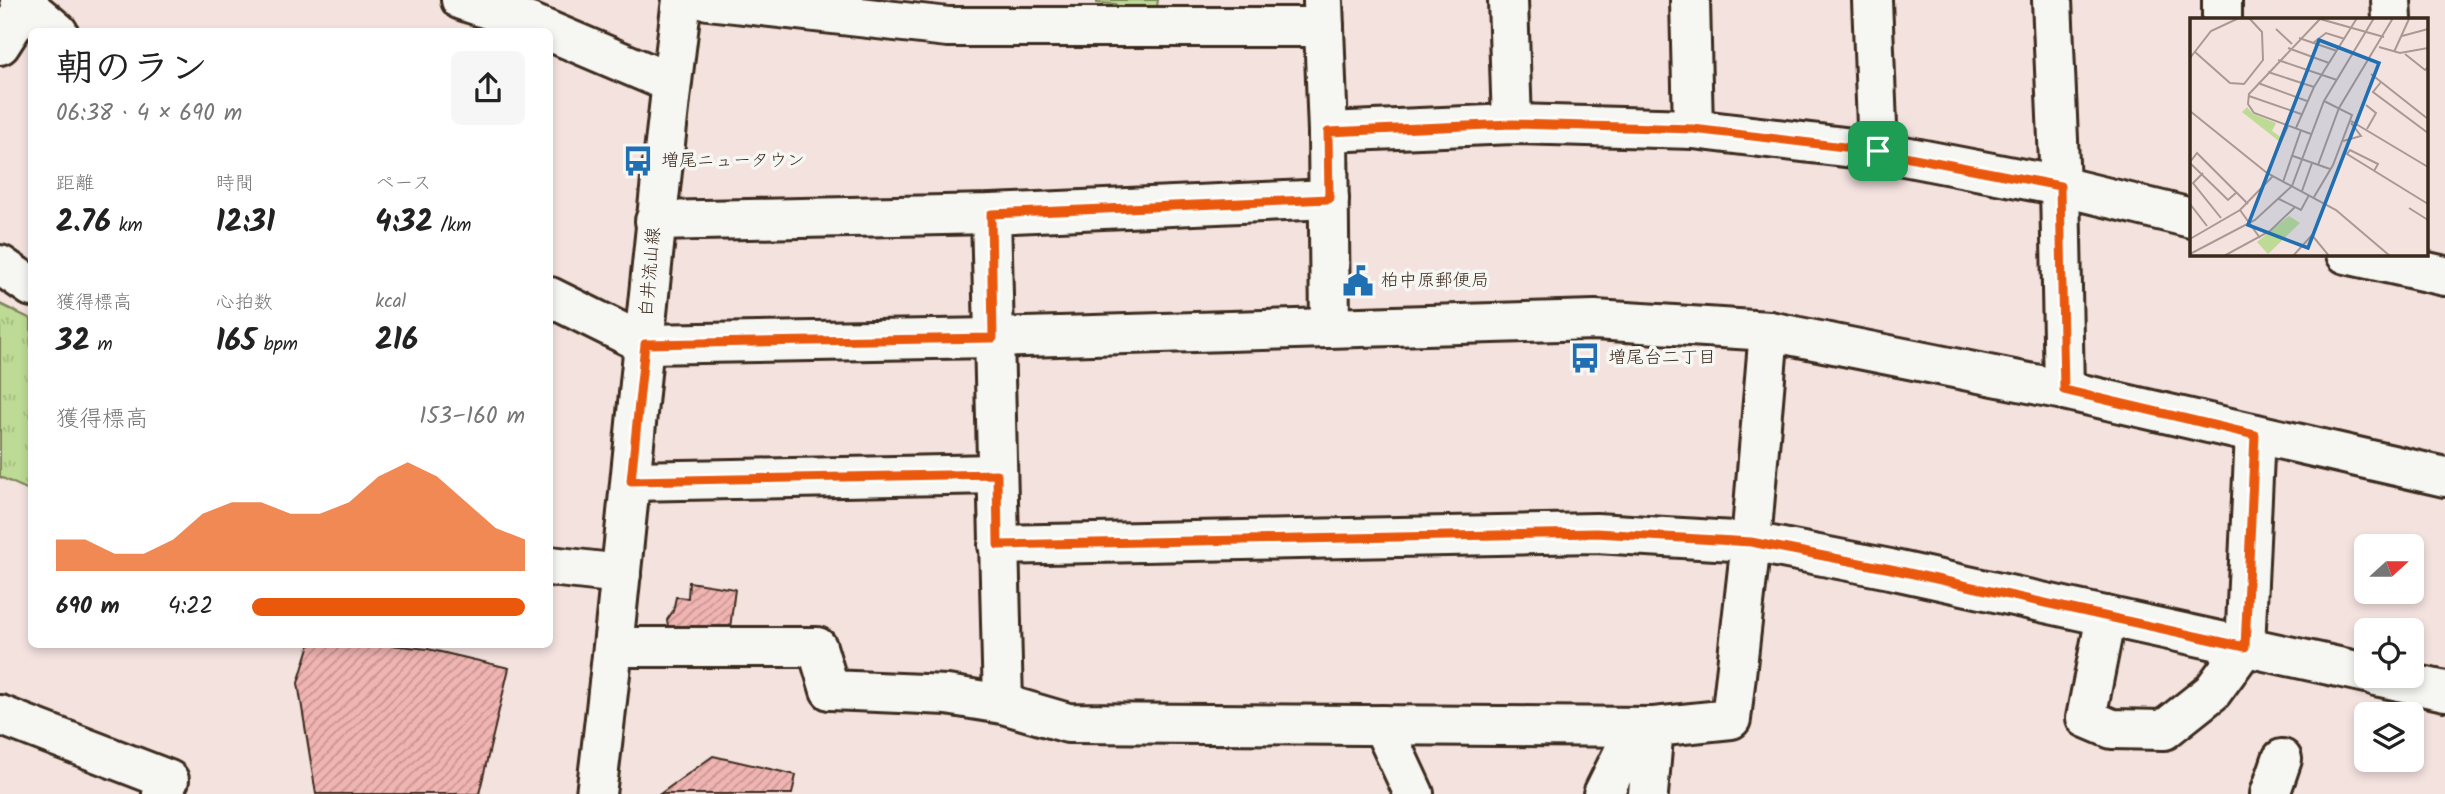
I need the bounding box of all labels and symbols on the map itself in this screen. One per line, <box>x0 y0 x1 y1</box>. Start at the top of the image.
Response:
inset map <box>2190 18 2428 256</box>
pin <box>1848 121 1908 181</box>
bus stop icon: 増尾ニュータウン <box>621 144 655 178</box>
place label: 増尾ニュータウン <box>661 147 805 176</box>
street label: 白井流山線 <box>633 226 669 318</box>
public building icon: 柏中原郵便局 <box>1341 264 1375 298</box>
place label: 柏中原郵便局 <box>1381 267 1489 296</box>
bus stop icon: 増尾台二丁目 <box>1568 341 1602 375</box>
place label: 増尾台二丁目 <box>1608 344 1716 373</box>
north arrow <box>2354 534 2424 604</box>

